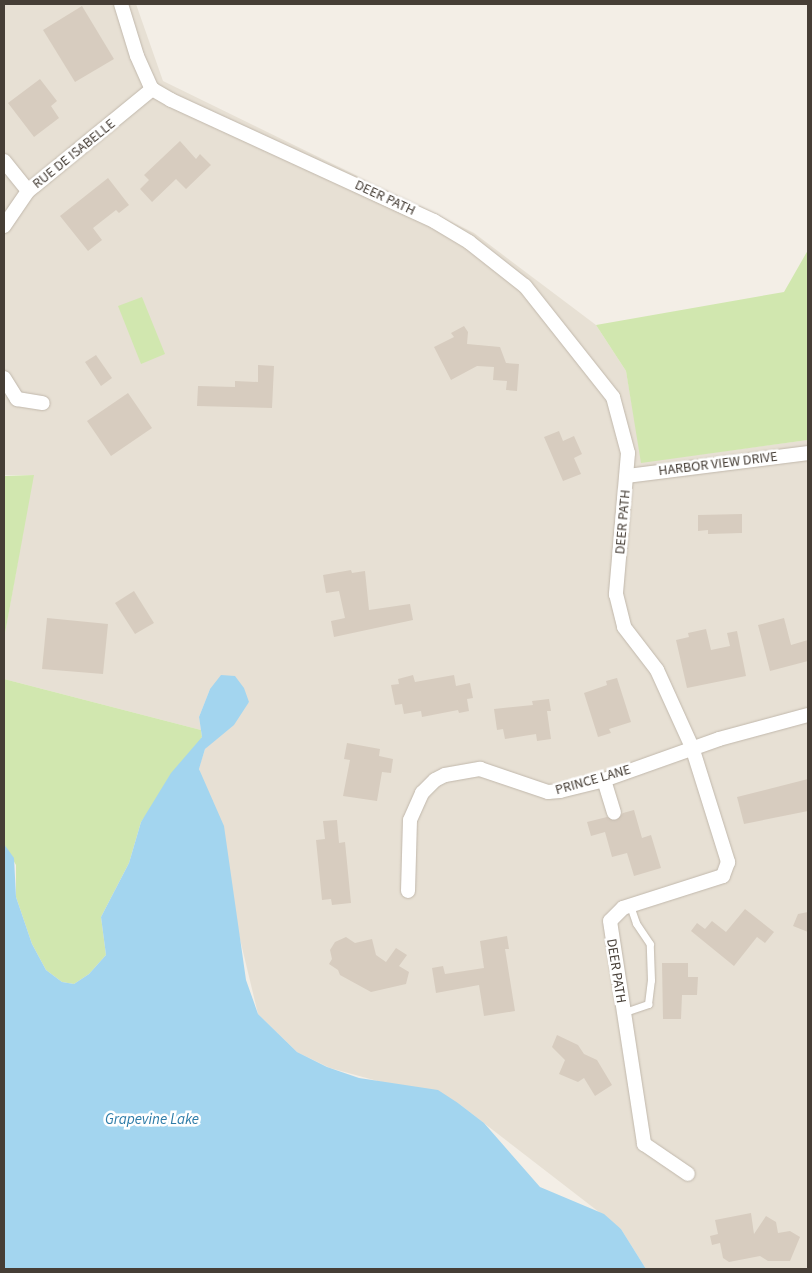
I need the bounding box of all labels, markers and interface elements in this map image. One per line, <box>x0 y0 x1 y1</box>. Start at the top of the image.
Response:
street label: RUE DE ISABELLE <box>29 116 119 192</box>
street label: DEER PATH <box>352 177 418 219</box>
street label: HARBOR VIEW DRIVE <box>657 448 779 480</box>
street label: DEER PATH <box>612 489 634 555</box>
street label: PRINCE LANE <box>553 761 633 799</box>
street label: DEER PATH <box>603 938 629 1004</box>
water label: Grapevine Lake <box>105 1111 199 1129</box>

